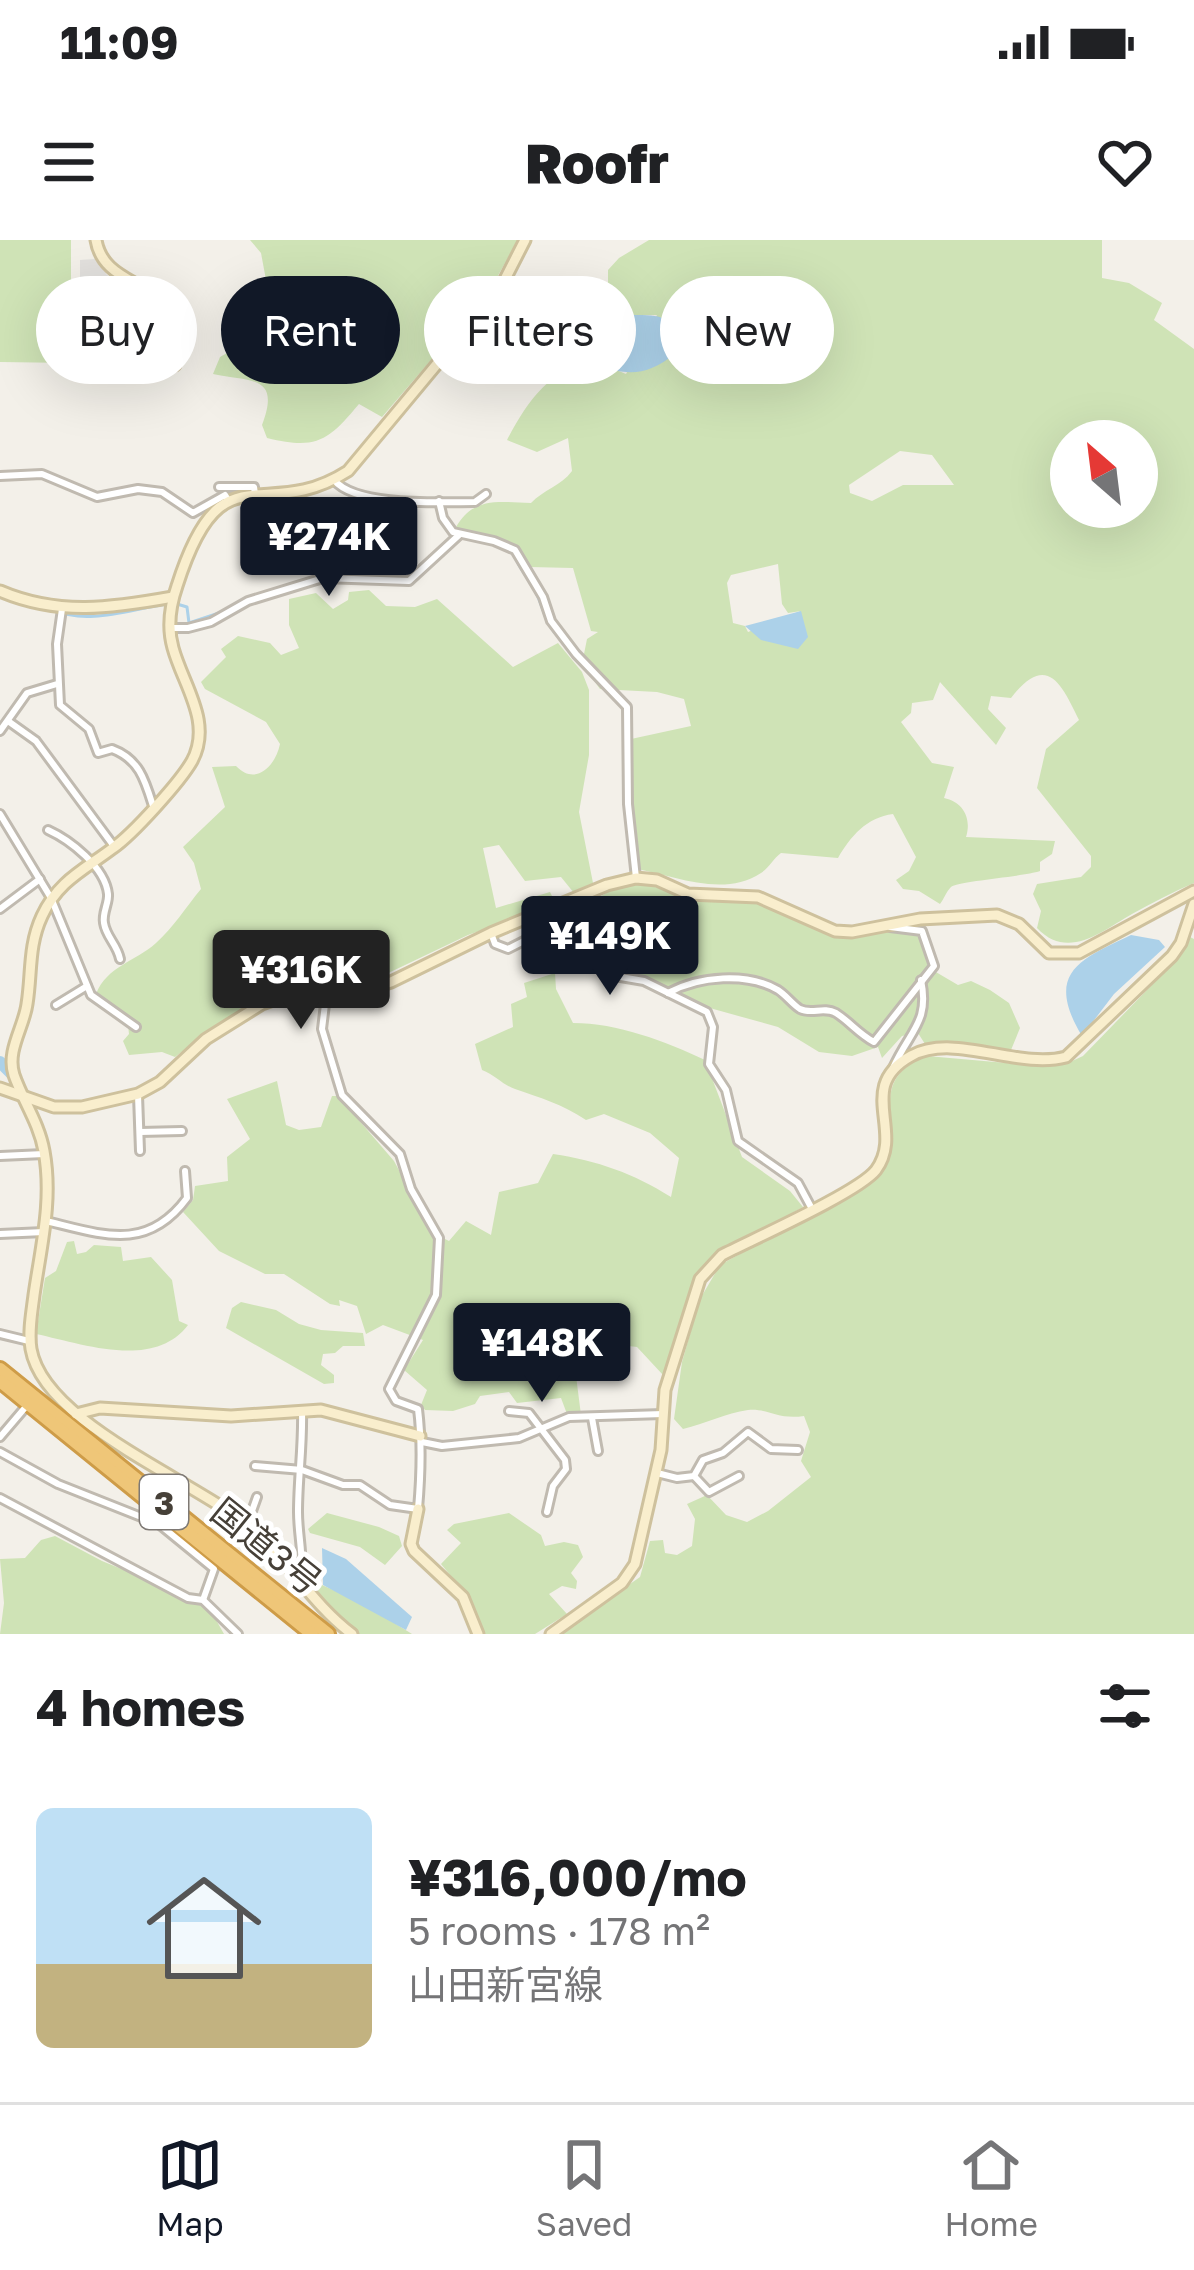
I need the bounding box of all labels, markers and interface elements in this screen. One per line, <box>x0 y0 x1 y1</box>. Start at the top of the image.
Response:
text: 11:09 <box>60 15 179 69</box>
icon: menu <box>36 129 102 195</box>
icon: heart <box>1092 129 1158 195</box>
text: Roofr <box>525 130 669 195</box>
chip: Buy <box>36 276 197 384</box>
chip: Rent <box>221 276 400 384</box>
chip: Filters <box>424 276 636 384</box>
chip: New <box>660 276 834 384</box>
north arrow <box>1050 420 1158 528</box>
map controls <box>1050 420 1158 528</box>
pin: ¥274K <box>245 497 413 599</box>
text: ¥274K <box>267 512 391 559</box>
pin: ¥149K <box>526 896 694 998</box>
text: ¥149K <box>548 911 672 958</box>
pin: ¥316K <box>217 930 385 1032</box>
text: ¥316K <box>240 945 362 992</box>
pin: ¥148K <box>458 1303 626 1405</box>
text: ¥148K <box>480 1318 604 1365</box>
road number: 3 <box>140 1475 188 1529</box>
street label: 国道3号 <box>203 1489 331 1603</box>
icon: filters <box>1092 1673 1158 1739</box>
text: 4 homes <box>36 1676 245 1737</box>
text: ¥316,000/mo <box>408 1846 747 1907</box>
icon: home <box>132 1856 276 2000</box>
text: 5 rooms · 178 m² <box>408 1907 710 1954</box>
text: 山田新宮線 <box>408 1961 603 2008</box>
tab: Map <box>156 2132 224 2243</box>
tab: Saved <box>536 2132 632 2243</box>
tab: Home <box>945 2132 1038 2243</box>

